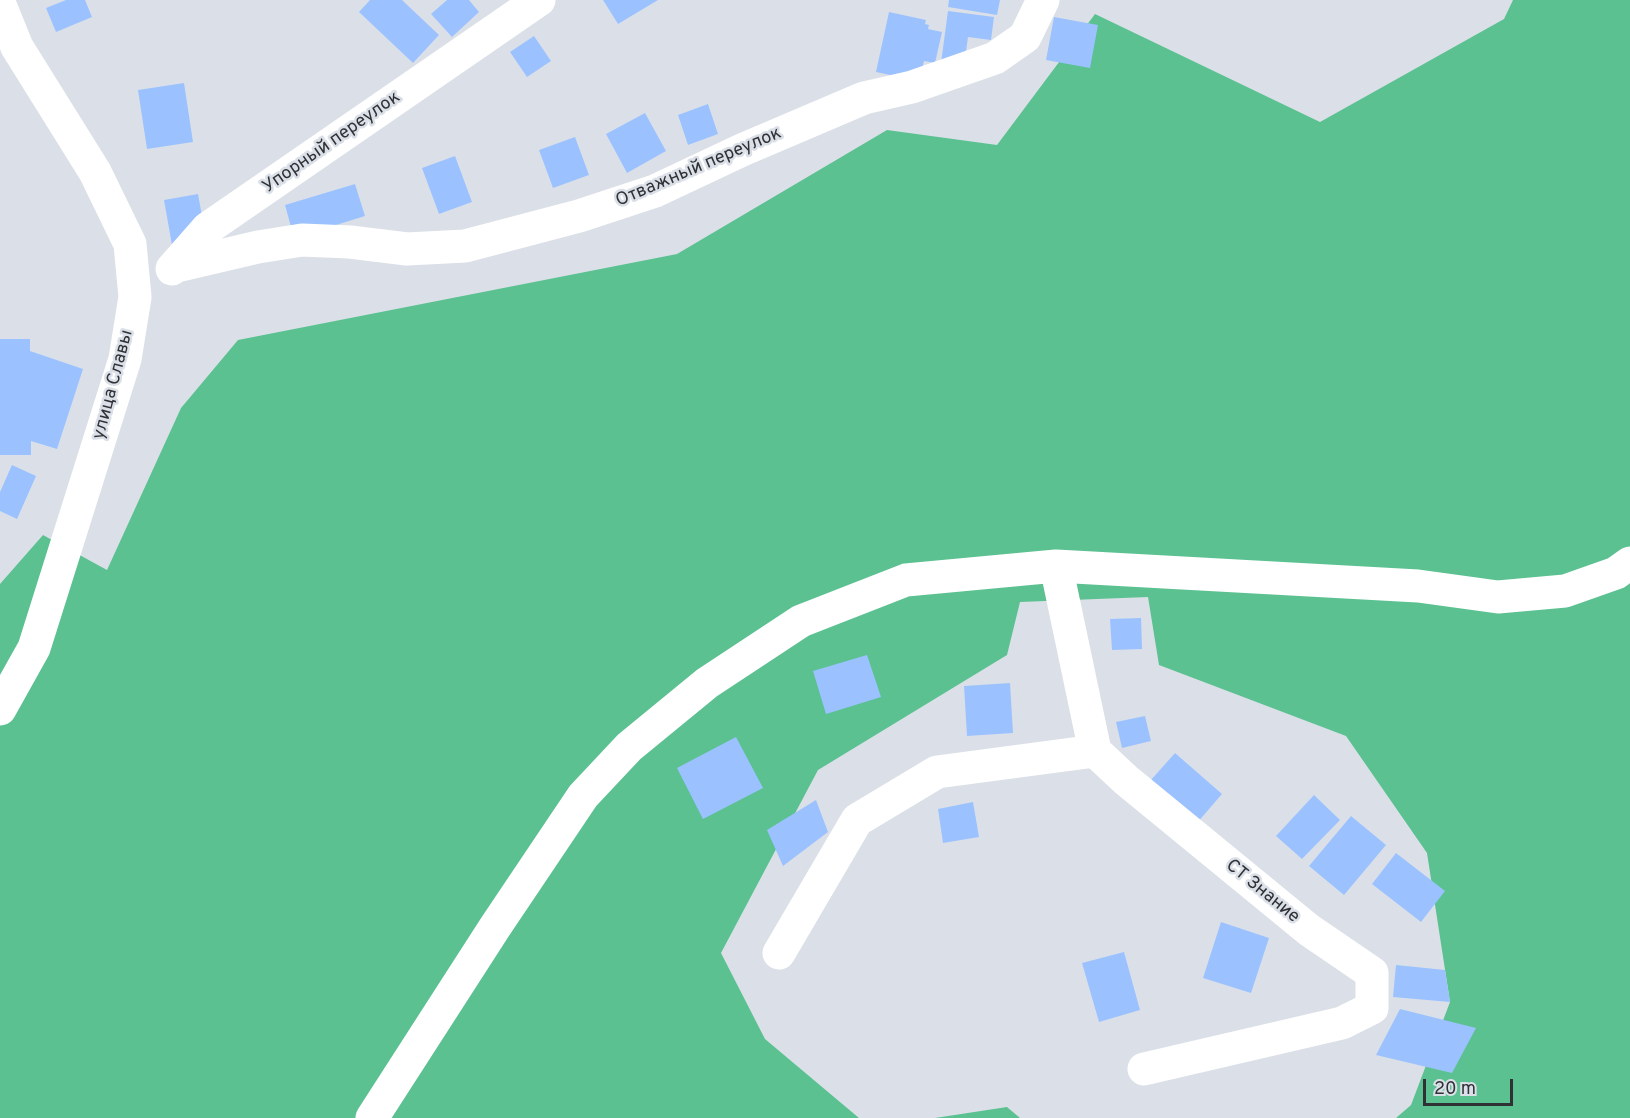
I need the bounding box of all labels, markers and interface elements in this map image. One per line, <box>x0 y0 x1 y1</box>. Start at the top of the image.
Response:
street label: Упорный переулок <box>259 87 405 199</box>
street label: Отважный переулок <box>613 123 785 213</box>
street label: улица Славы <box>89 328 139 442</box>
street label: СТ Знание <box>1221 856 1303 928</box>
scale bar <box>1426 1067 1516 1105</box>
text: 20 m <box>1434 1078 1476 1101</box>

